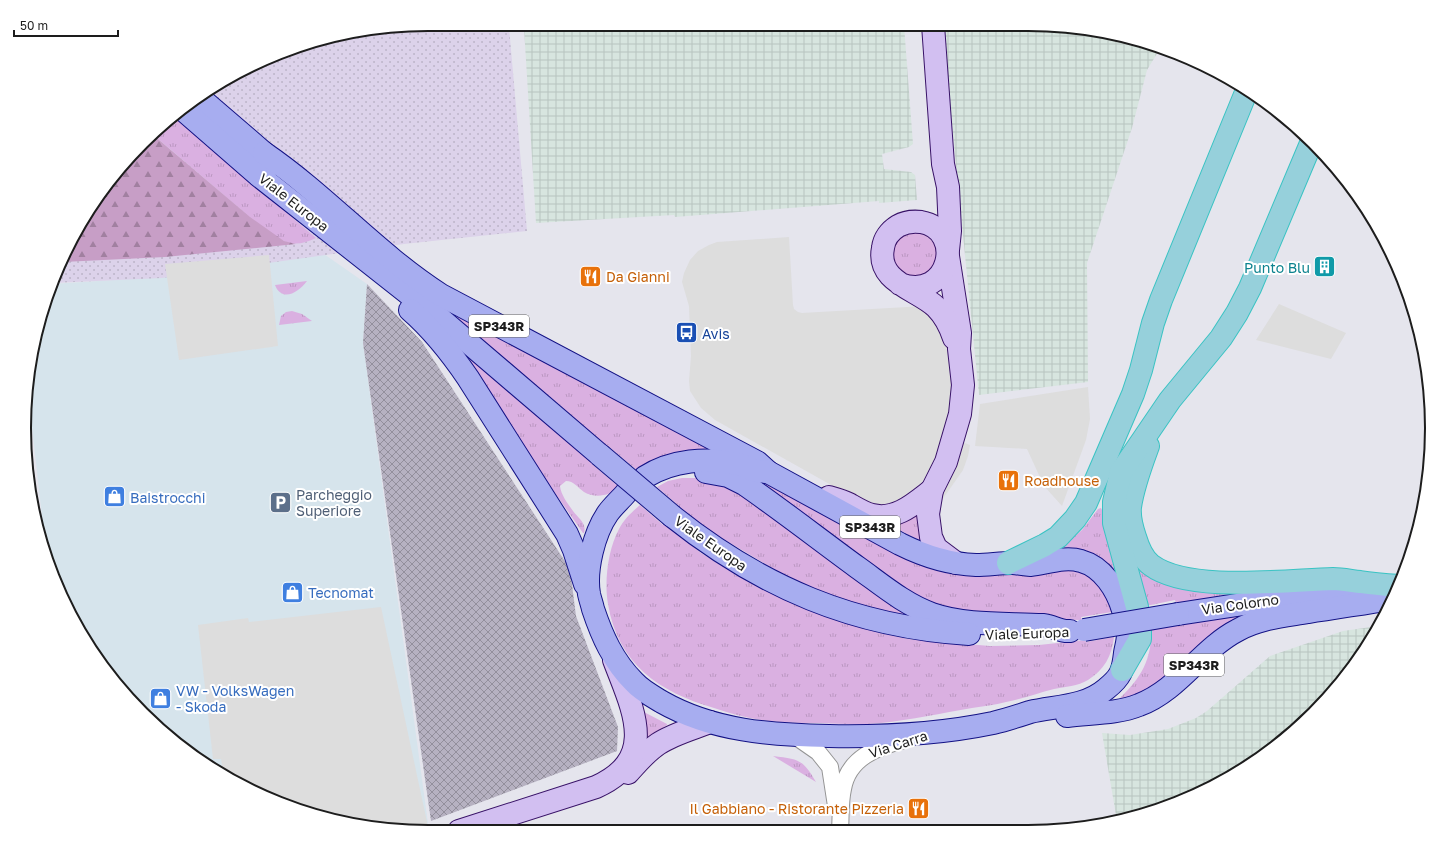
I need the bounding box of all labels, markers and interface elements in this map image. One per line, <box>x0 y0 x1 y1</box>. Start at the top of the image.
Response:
scale bar <box>14 12 118 38</box>
text: 50 m <box>20 18 48 33</box>
street label: Viale Europa <box>256 169 332 235</box>
building icon: Punto Blu <box>1312 254 1338 280</box>
place label: Punto Blu <box>1244 259 1310 276</box>
restaurant icon: Da Gianni <box>578 263 604 289</box>
place label: Da Gianni <box>606 268 670 285</box>
road number: SP343R <box>469 315 529 337</box>
bus stop icon: Avis <box>673 320 699 346</box>
place label: Avis <box>702 325 730 342</box>
restaurant icon: Roadhouse <box>995 467 1021 493</box>
place label: Roadhouse <box>1024 472 1099 489</box>
shop icon: Baistrocchi <box>102 484 128 510</box>
place label: Parcheggio Superiore <box>296 486 372 519</box>
place label: Baistrocchi <box>130 489 205 506</box>
parking icon: Parcheggio Superiore <box>268 489 294 515</box>
street label: Viale Europa <box>672 512 750 574</box>
road number: SP343R <box>840 516 900 538</box>
shop icon: Tecnomat <box>280 579 306 605</box>
place label: Tecnomat <box>308 584 374 601</box>
street label: Via Colorno <box>1200 590 1280 618</box>
street label: Viale Europa <box>985 623 1069 643</box>
road number: SP343R <box>1164 654 1224 676</box>
place label: VW - VolksWagen - Skoda <box>176 682 294 715</box>
shop icon: VW - VolksWagen - Skoda <box>148 685 174 711</box>
street label: Via Carra <box>867 727 929 761</box>
restaurant icon: Il Gabbiano - Ristorante Pizzeria <box>906 795 932 821</box>
place label: Il Gabbiano - Ristorante Pizzeria <box>689 800 904 817</box>

